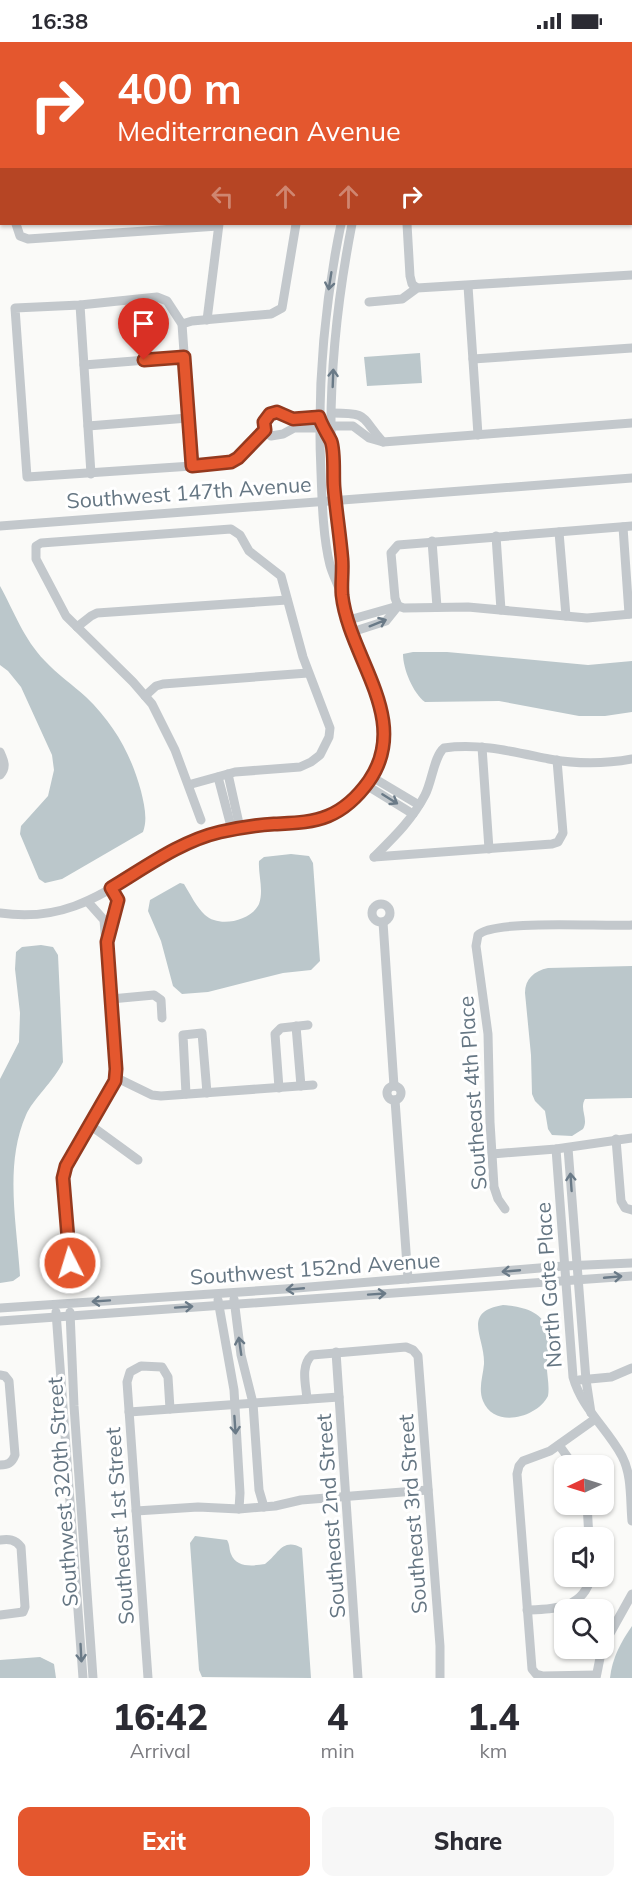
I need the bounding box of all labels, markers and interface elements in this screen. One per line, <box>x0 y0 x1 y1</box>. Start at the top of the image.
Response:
text: 16:38 <box>30 7 88 35</box>
text: 400 m <box>117 62 242 115</box>
icon: right <box>18 66 96 144</box>
text: Mediterranean Avenue <box>117 114 401 148</box>
icon: left <box>206 180 239 213</box>
icon: ahead <box>269 180 302 213</box>
icon: ahead <box>332 180 365 213</box>
icon: right <box>395 180 428 213</box>
one-way arrow <box>324 271 335 290</box>
pin <box>118 298 169 360</box>
icon: arrive <box>127 307 160 340</box>
one-way arrow <box>327 369 338 389</box>
street label: Southwest 147th Avenue <box>66 470 312 514</box>
one-way arrow <box>368 617 387 628</box>
one-way arrow <box>381 793 398 806</box>
street label: Southeast 4th Place <box>452 995 492 1191</box>
one-way arrow <box>565 1173 576 1193</box>
street label: North Gate Place <box>529 1201 567 1369</box>
position arrow <box>38 1231 102 1295</box>
street label: Southwest 152nd Avenue <box>189 1246 441 1290</box>
one-way arrow <box>501 1266 521 1277</box>
one-way arrow <box>603 1272 623 1283</box>
one-way arrow <box>286 1283 306 1294</box>
one-way arrow <box>366 1288 386 1299</box>
one-way arrow <box>91 1296 111 1307</box>
one-way arrow <box>174 1302 193 1313</box>
one-way arrow <box>234 1336 245 1356</box>
street label: Southwest 320th Street <box>41 1376 83 1608</box>
street label: Southeast 2nd Street <box>310 1413 350 1619</box>
street label: Southeast 3rd Street <box>392 1413 432 1615</box>
one-way arrow <box>230 1414 241 1434</box>
street label: Southeast 1st Street <box>99 1426 139 1626</box>
north arrow <box>554 1455 614 1515</box>
map controls <box>554 1455 614 1659</box>
button: sound <box>554 1527 614 1587</box>
button: search <box>554 1599 614 1659</box>
one-way arrow <box>76 1642 87 1662</box>
text: 16:42 <box>112 1694 208 1739</box>
text: 4 <box>327 1694 348 1739</box>
text: 1.4 <box>467 1694 520 1739</box>
text: Arrival <box>130 1738 191 1763</box>
text: min <box>321 1738 355 1763</box>
text: km <box>479 1738 507 1763</box>
button: Exit <box>18 1807 310 1876</box>
button: Share <box>322 1807 614 1876</box>

